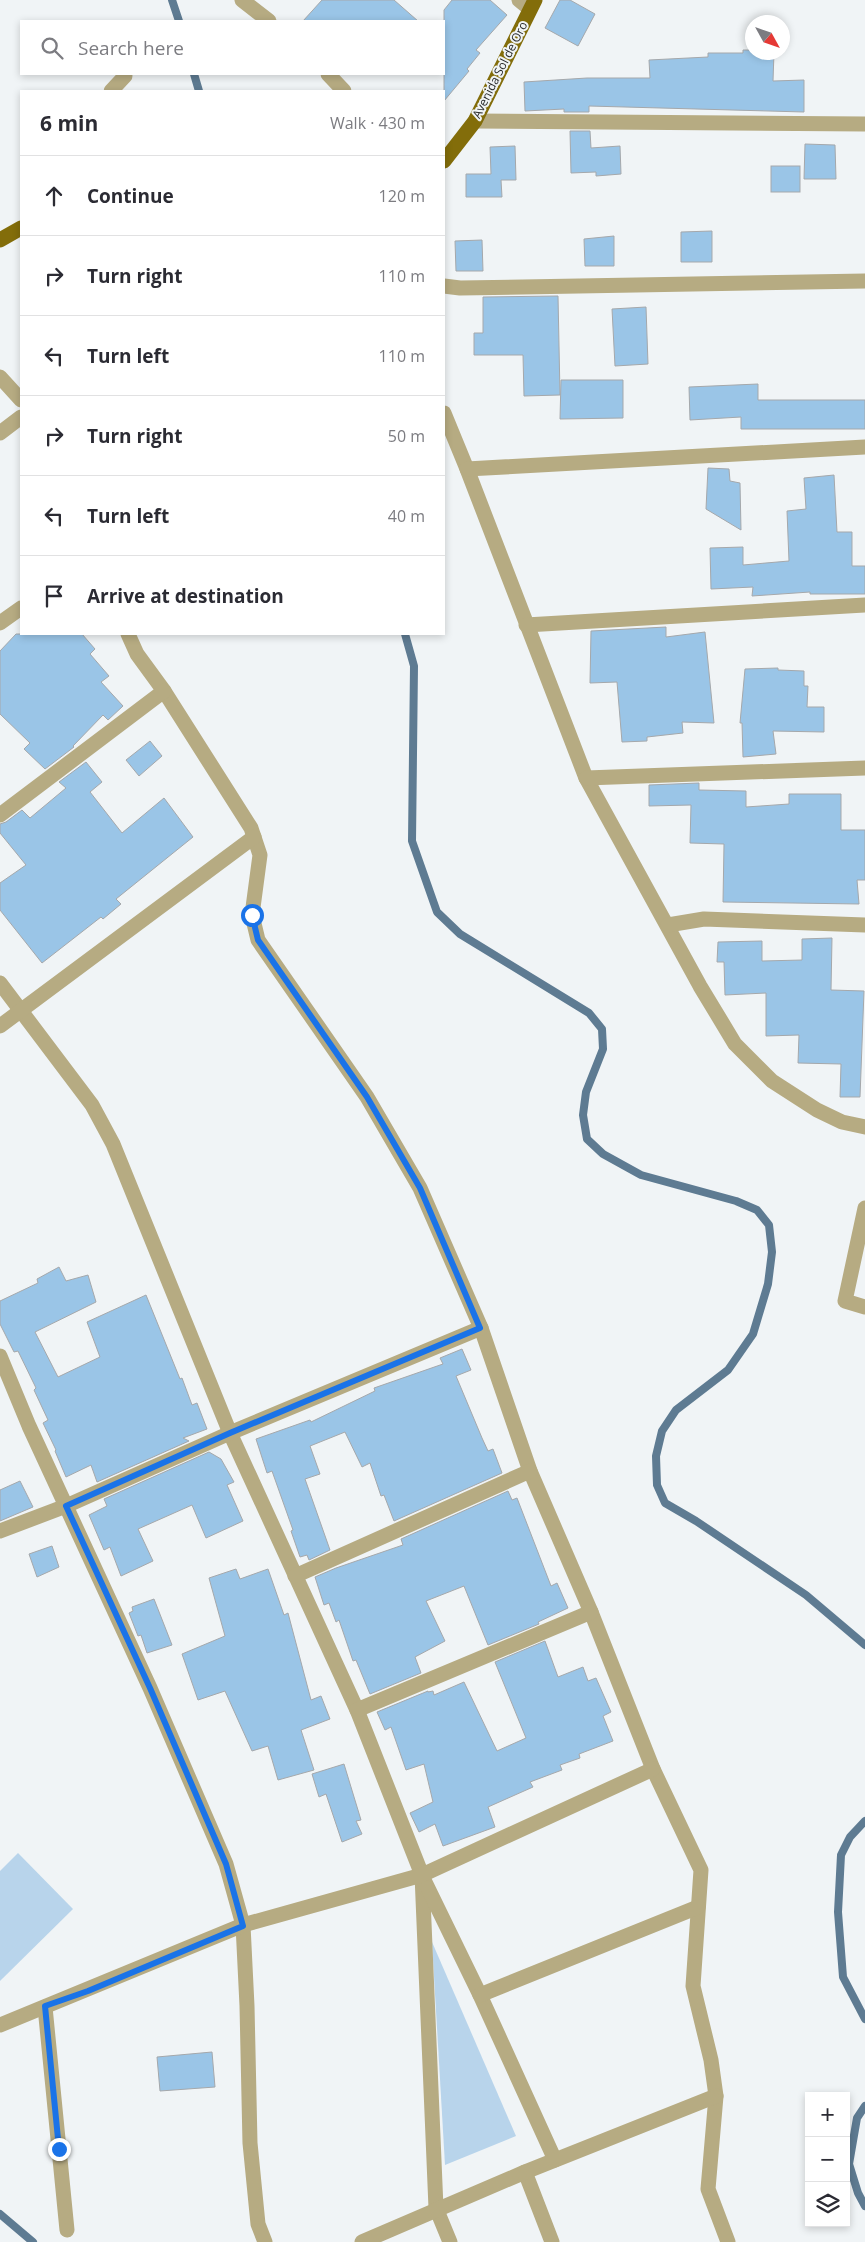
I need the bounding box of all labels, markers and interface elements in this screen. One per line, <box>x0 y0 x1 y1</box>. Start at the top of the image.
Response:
north arrow <box>745 15 790 60</box>
street label: Avenida Sol de Oro <box>468 18 531 121</box>
search box <box>20 20 445 75</box>
icon: search <box>38 34 66 62</box>
text: Search here <box>78 35 184 61</box>
text: 6 min <box>40 109 98 137</box>
text: Walk · 430 m <box>330 112 425 134</box>
icon: ahead <box>40 182 68 210</box>
text: Continue <box>87 183 174 209</box>
text: 120 m <box>379 185 425 207</box>
icon: right <box>40 262 68 290</box>
text: Turn right <box>87 263 182 289</box>
text: 110 m <box>379 265 425 287</box>
icon: left <box>40 342 68 370</box>
text: Turn left <box>87 343 169 369</box>
text: 110 m <box>379 345 425 367</box>
icon: right <box>40 422 68 450</box>
text: Turn right <box>87 423 182 449</box>
text: 50 m <box>388 425 425 447</box>
icon: left <box>40 502 68 530</box>
text: Turn left <box>87 503 169 529</box>
text: 40 m <box>388 505 425 527</box>
icon: arrive <box>40 582 68 610</box>
text: Arrive at destination <box>87 583 284 609</box>
route start <box>241 904 264 927</box>
map controls <box>805 2092 850 2227</box>
button: + <box>805 2092 850 2137</box>
button: − <box>805 2137 850 2182</box>
route end <box>48 2138 71 2161</box>
button: layers <box>805 2182 850 2227</box>

